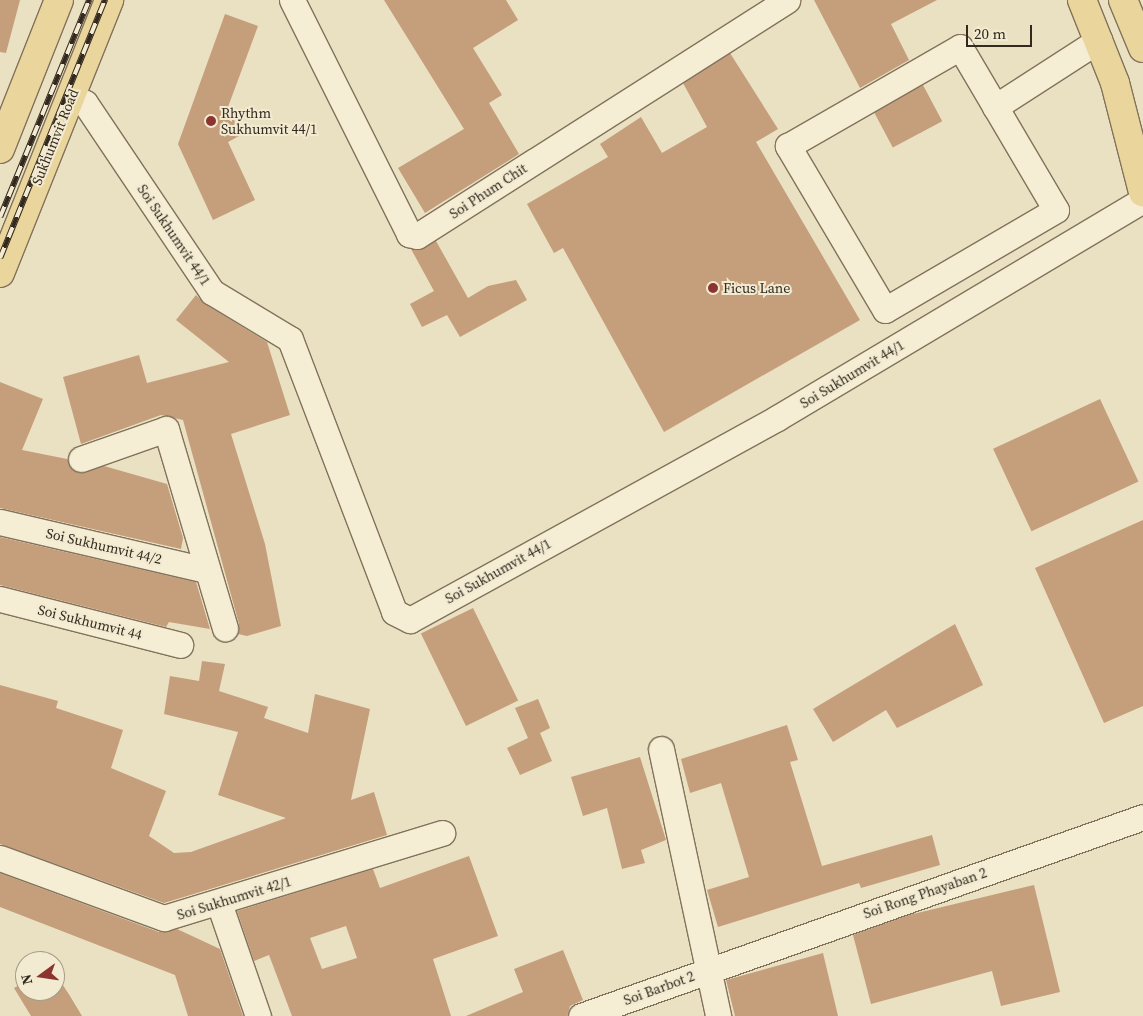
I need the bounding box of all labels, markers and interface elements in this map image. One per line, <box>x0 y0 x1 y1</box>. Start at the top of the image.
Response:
scale bar <box>968 15 1034 47</box>
text: 20 m <box>974 23 1006 44</box>
street label: Sukhumvit Road <box>28 86 82 188</box>
place label: Rhythm Sukhumvit 44/1 <box>221 105 317 138</box>
marker: Rhythm Sukhumvit 44/1 <box>205 115 217 127</box>
street label: Soi Phum Chit <box>446 160 530 222</box>
street label: Soi Sukhumvit 44/1 <box>134 181 214 289</box>
place label: Ficus Lane <box>723 280 790 296</box>
marker: Ficus Lane <box>707 282 719 294</box>
street label: Soi Sukhumvit 44/1 <box>797 336 907 412</box>
street label: Soi Sukhumvit 44/2 <box>44 524 164 568</box>
street label: Soi Sukhumvit 44/1 <box>442 535 554 607</box>
street label: Soi Sukhumvit 44 <box>36 601 144 643</box>
street label: Soi Rong Phayaban 2 <box>861 864 989 922</box>
street label: Soi Sukhumvit 42/1 <box>175 873 293 923</box>
north arrow <box>15 951 65 1001</box>
street label: Soi Barbot 2 <box>621 967 697 1009</box>
text: N <box>15 972 37 987</box>

